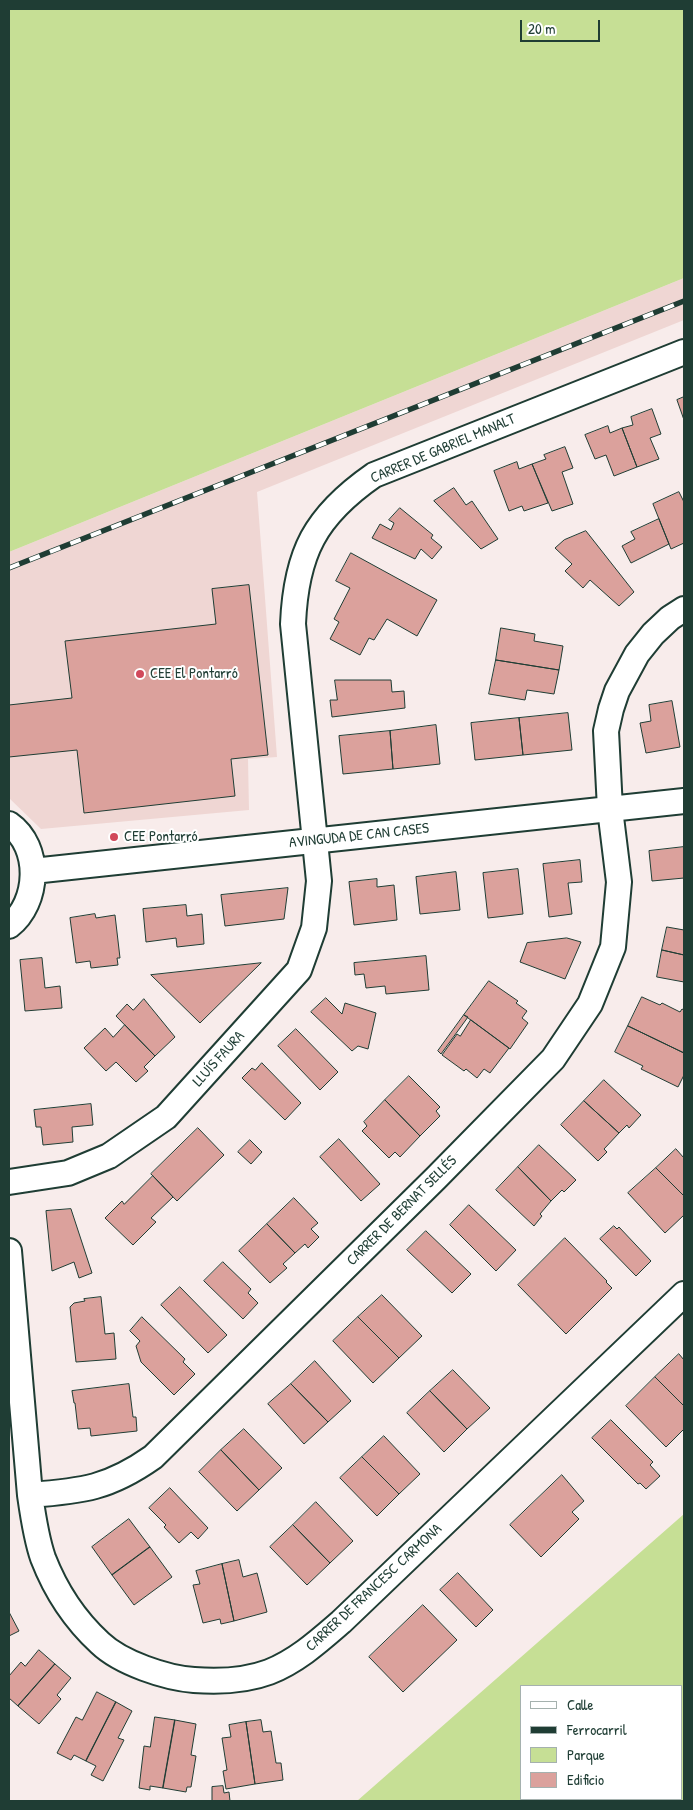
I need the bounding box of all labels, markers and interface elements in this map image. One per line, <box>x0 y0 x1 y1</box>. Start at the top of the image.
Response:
scale bar <box>523 10 603 42</box>
text: 20 m <box>528 18 555 39</box>
street label: CARRER DE GABRIEL MANALT <box>368 410 518 488</box>
place label: CEE El Pontarró <box>150 665 238 683</box>
marker: CEE El Pontarró <box>134 668 146 680</box>
street label: AVINGUDA DE CAN CASES <box>288 820 430 852</box>
place label: CEE Pontarró <box>124 828 198 846</box>
marker: CEE Pontarró <box>108 831 120 843</box>
street label: LLUÍS FAURA <box>189 1027 249 1091</box>
street label: CARRER DE BERNAT SELLÉS <box>343 1152 461 1270</box>
street label: CARRER DE FRANCESC CARMONA <box>302 1520 446 1656</box>
legend <box>520 1685 683 1800</box>
text: Calle <box>567 1694 594 1715</box>
text: Ferrocarril <box>567 1719 627 1740</box>
text: Parque <box>567 1744 605 1765</box>
text: Edificio <box>567 1769 604 1790</box>

